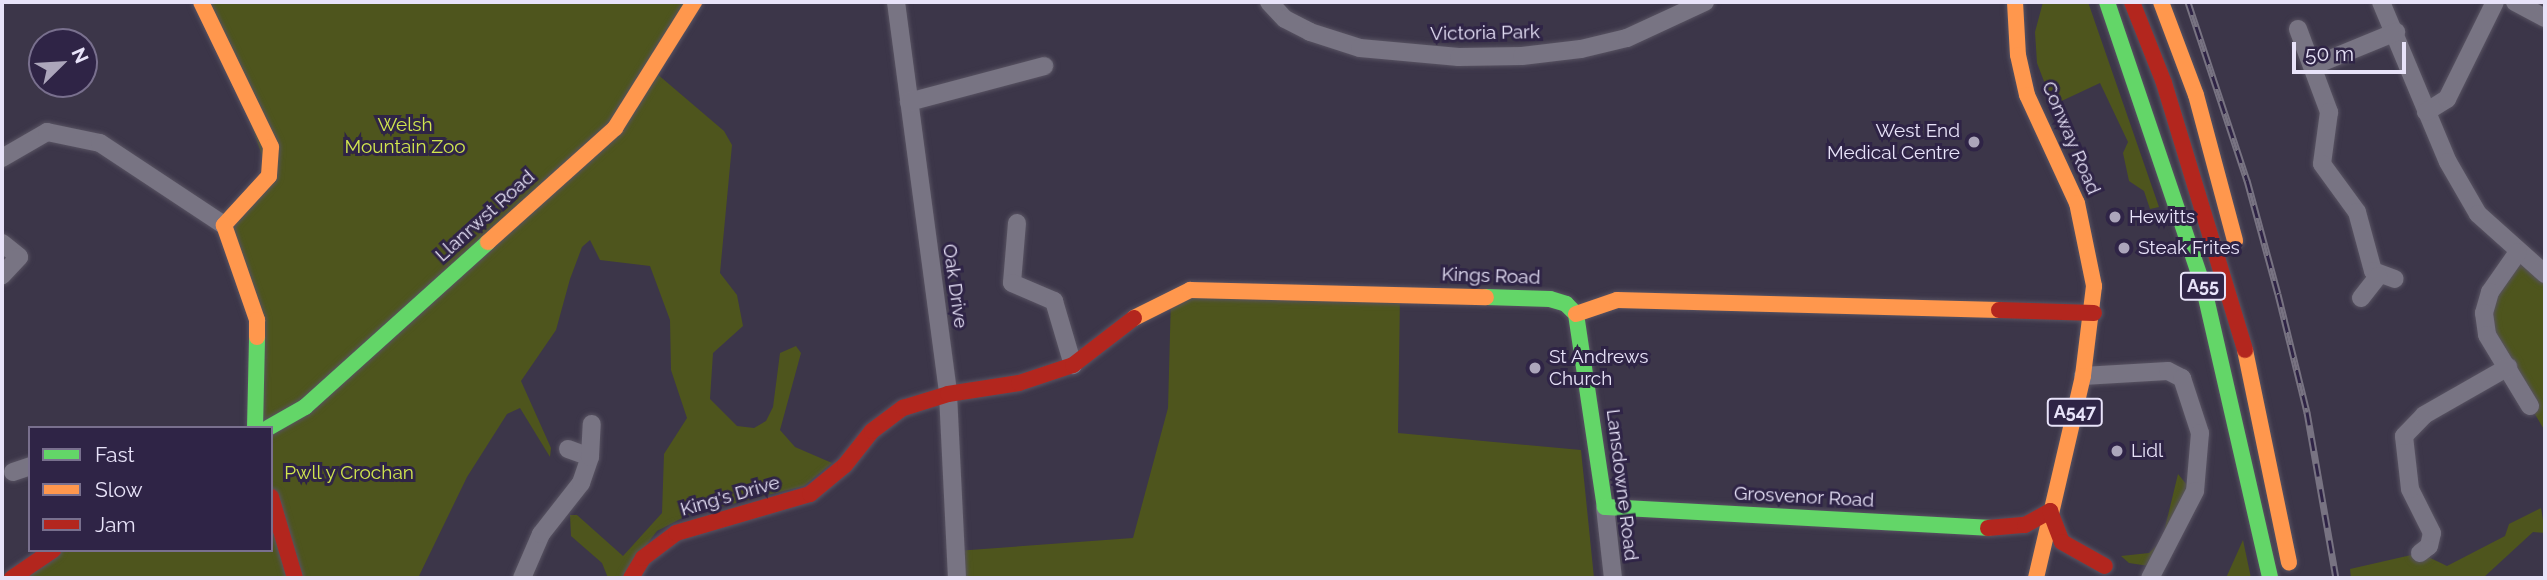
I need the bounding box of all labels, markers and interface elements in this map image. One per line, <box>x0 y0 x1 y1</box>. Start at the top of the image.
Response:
street label: Victoria Park <box>1430 21 1540 45</box>
north arrow <box>28 28 98 98</box>
scale bar <box>2295 28 2409 72</box>
text: 50 m <box>2305 41 2354 66</box>
text: N <box>67 44 93 66</box>
street label: Conway Road <box>2037 78 2105 198</box>
park label: Welsh Mountain Zoo <box>344 114 466 158</box>
place label: West End Medical Centre <box>1827 120 1960 164</box>
marker: West End Medical Centre <box>1966 134 1982 150</box>
street label: Llanrwst Road <box>431 166 539 266</box>
place label: Hewitts <box>2129 206 2195 228</box>
marker: Hewitts <box>2107 209 2123 225</box>
place label: Steak Frites <box>2138 237 2240 259</box>
marker: Steak Frites <box>2116 240 2132 256</box>
street label: Oak Drive <box>938 242 972 330</box>
street label: Kings Road <box>1441 263 1541 289</box>
road number: A55 <box>2178 272 2228 300</box>
place label: St Andrews Church <box>1549 346 1649 390</box>
marker: St Andrews Church <box>1527 360 1543 376</box>
road number: A547 <box>2045 398 2105 426</box>
street label: Lansdowne Road <box>1601 408 1643 562</box>
legend <box>28 426 273 552</box>
place label: Lidl <box>2131 440 2163 462</box>
text: Fast <box>95 442 135 467</box>
marker: Lidl <box>2109 443 2125 459</box>
park label: Pwll y Crochan <box>283 462 415 484</box>
street label: King's Drive <box>678 471 782 521</box>
text: Slow <box>95 477 143 502</box>
street label: Grosvenor Road <box>1733 482 1875 512</box>
text: Jam <box>95 512 136 537</box>

